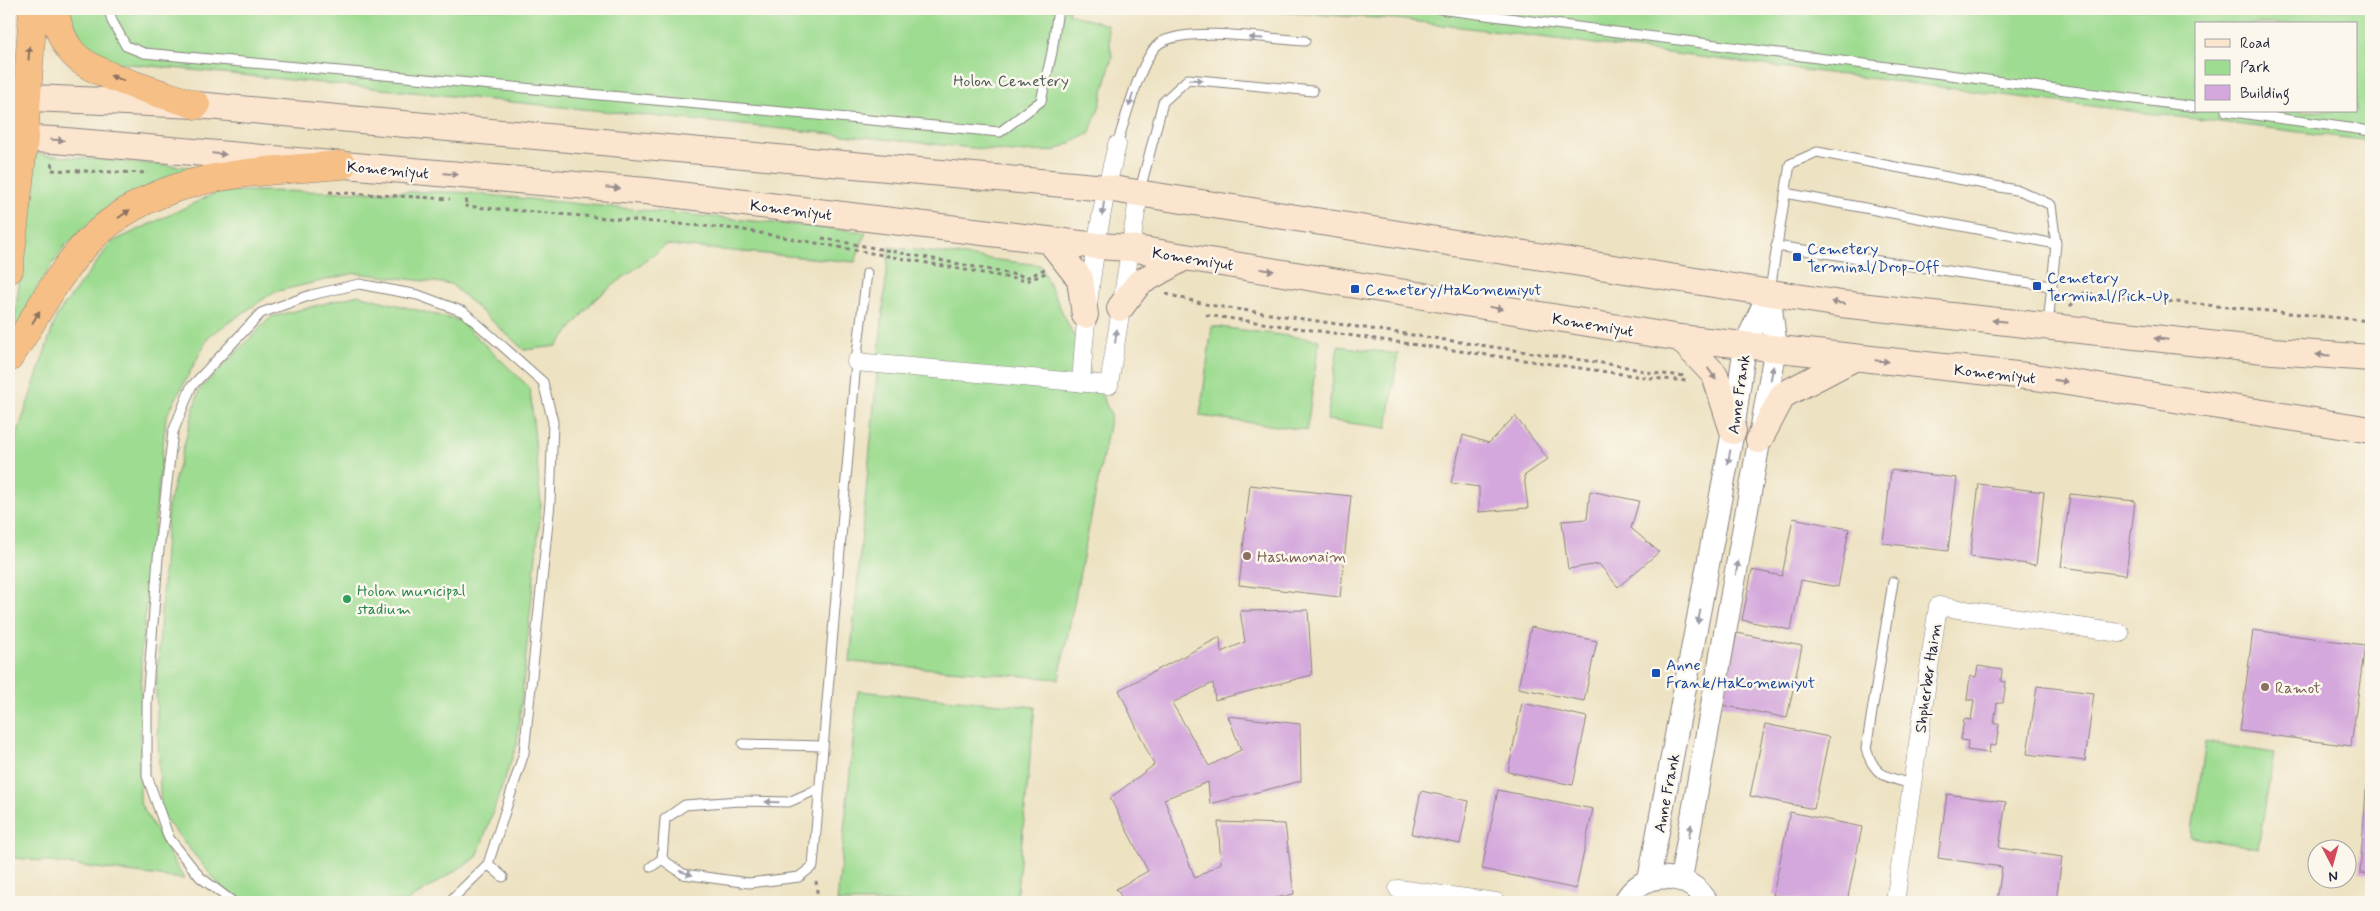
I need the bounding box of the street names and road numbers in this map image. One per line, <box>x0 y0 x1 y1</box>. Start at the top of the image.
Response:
street label: Komemiyut <box>346 156 430 185</box>
street label: Komemiyut <box>749 195 833 226</box>
street label: Komemiyut <box>1150 243 1235 276</box>
street label: Komemiyut <box>1550 309 1635 342</box>
street label: Anne Frank <box>1723 353 1755 435</box>
street label: Komemiyut <box>1953 360 2037 389</box>
street label: Shpherber Haim <box>1910 622 1947 734</box>
street label: Anne Frank <box>1649 752 1685 835</box>

